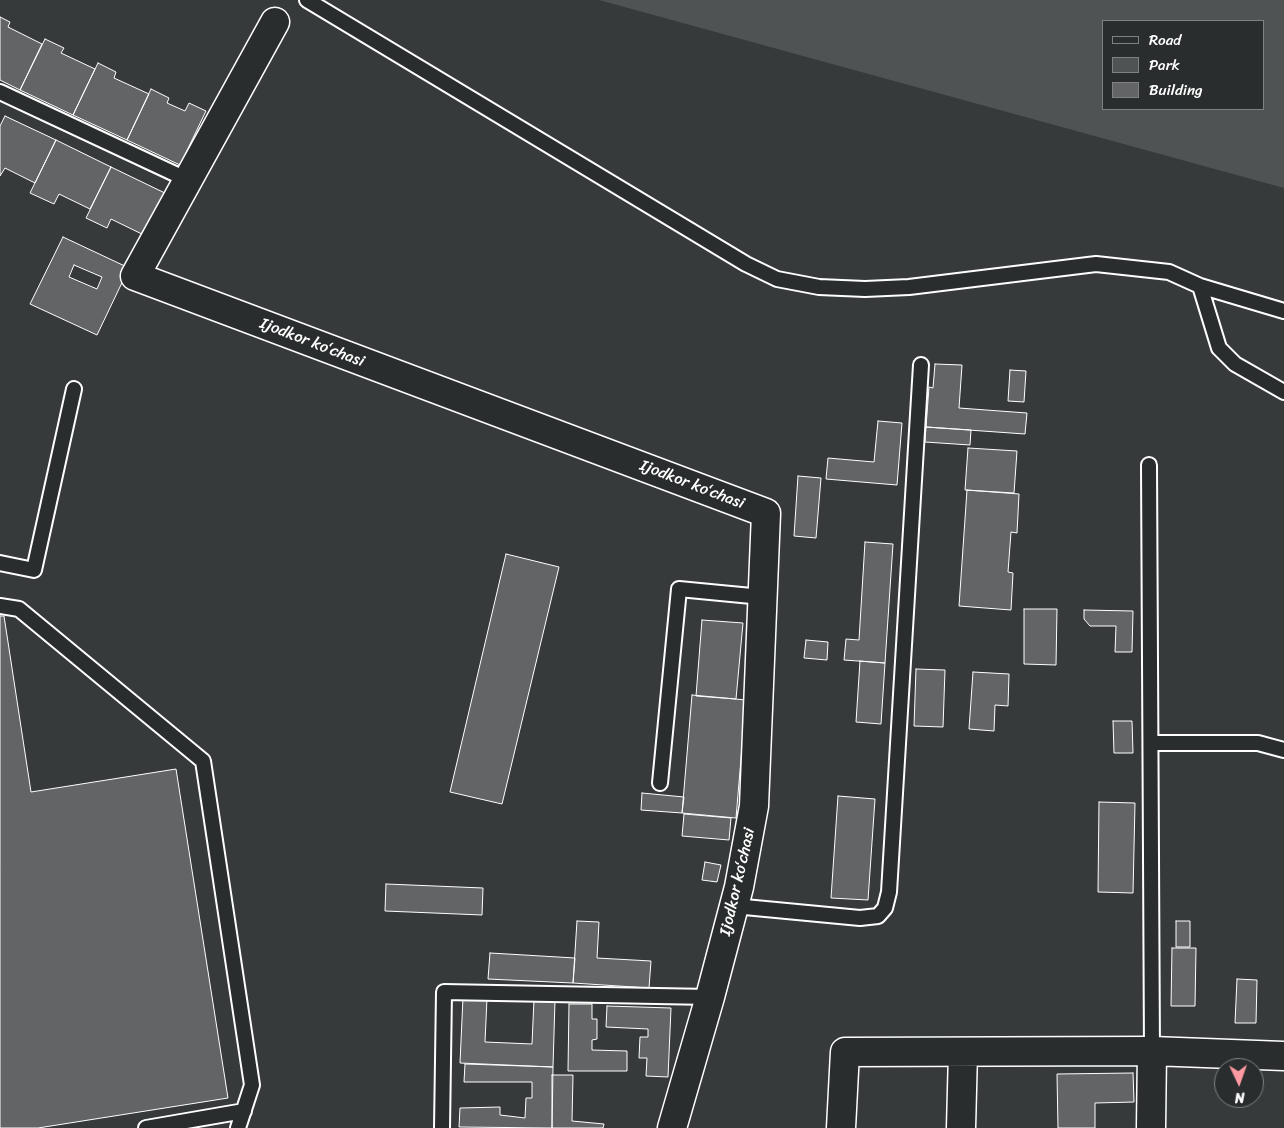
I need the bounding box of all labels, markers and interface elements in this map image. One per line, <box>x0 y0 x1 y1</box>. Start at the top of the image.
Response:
legend <box>1102 20 1264 110</box>
text: Road <box>1149 27 1181 53</box>
text: Park <box>1149 52 1180 78</box>
text: Building <box>1149 77 1203 103</box>
street label: Ijodkor koʻchasi <box>257 314 367 372</box>
street label: Ijodkor koʻchasi <box>637 456 747 514</box>
street label: Ijodkor koʻchasi <box>716 826 760 938</box>
north arrow <box>1214 1058 1264 1108</box>
text: N <box>1234 1085 1245 1110</box>

